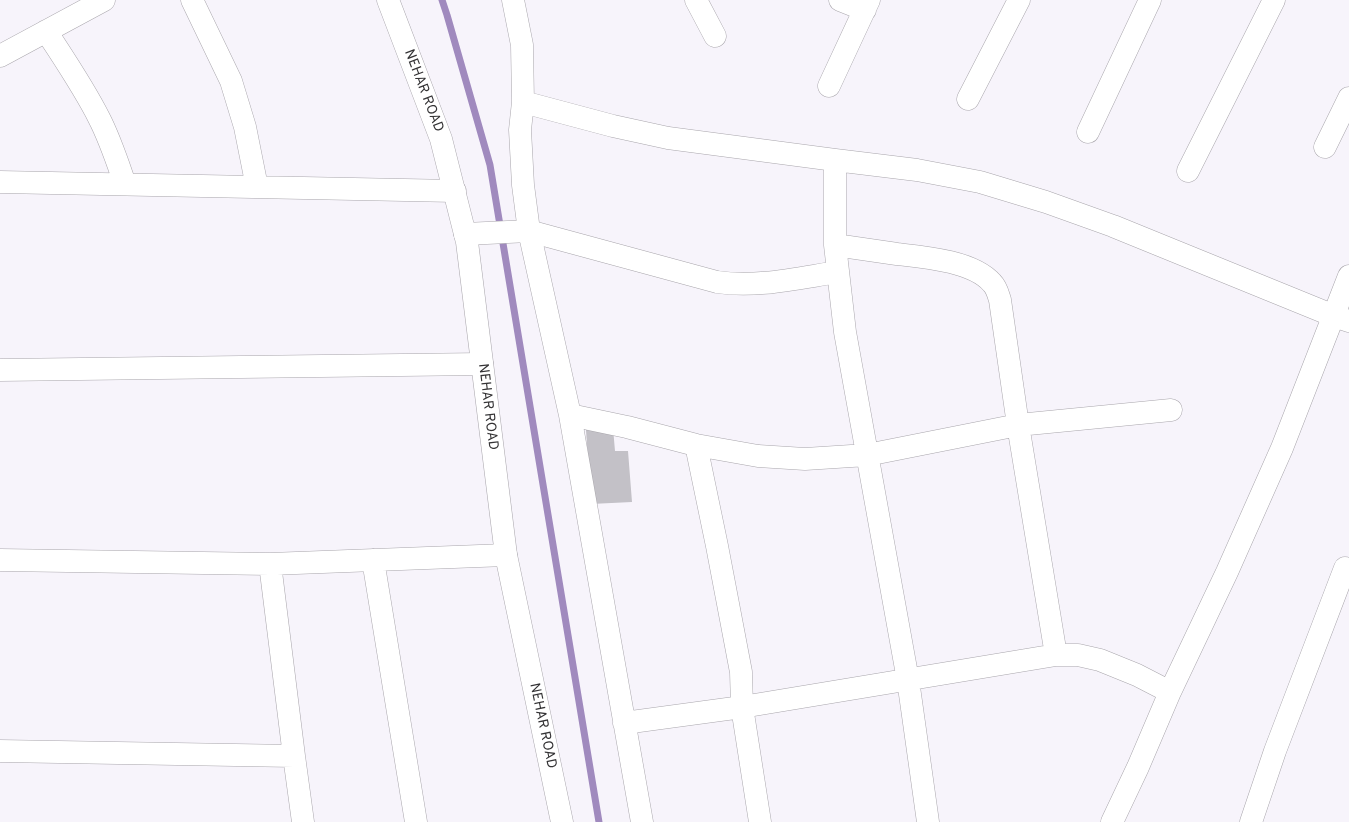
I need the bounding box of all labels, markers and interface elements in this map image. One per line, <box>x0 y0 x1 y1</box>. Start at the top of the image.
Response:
street label: NEHAR ROAD <box>400 47 446 135</box>
street label: NEHAR ROAD <box>473 363 501 451</box>
street label: NEHAR ROAD <box>525 682 559 770</box>

